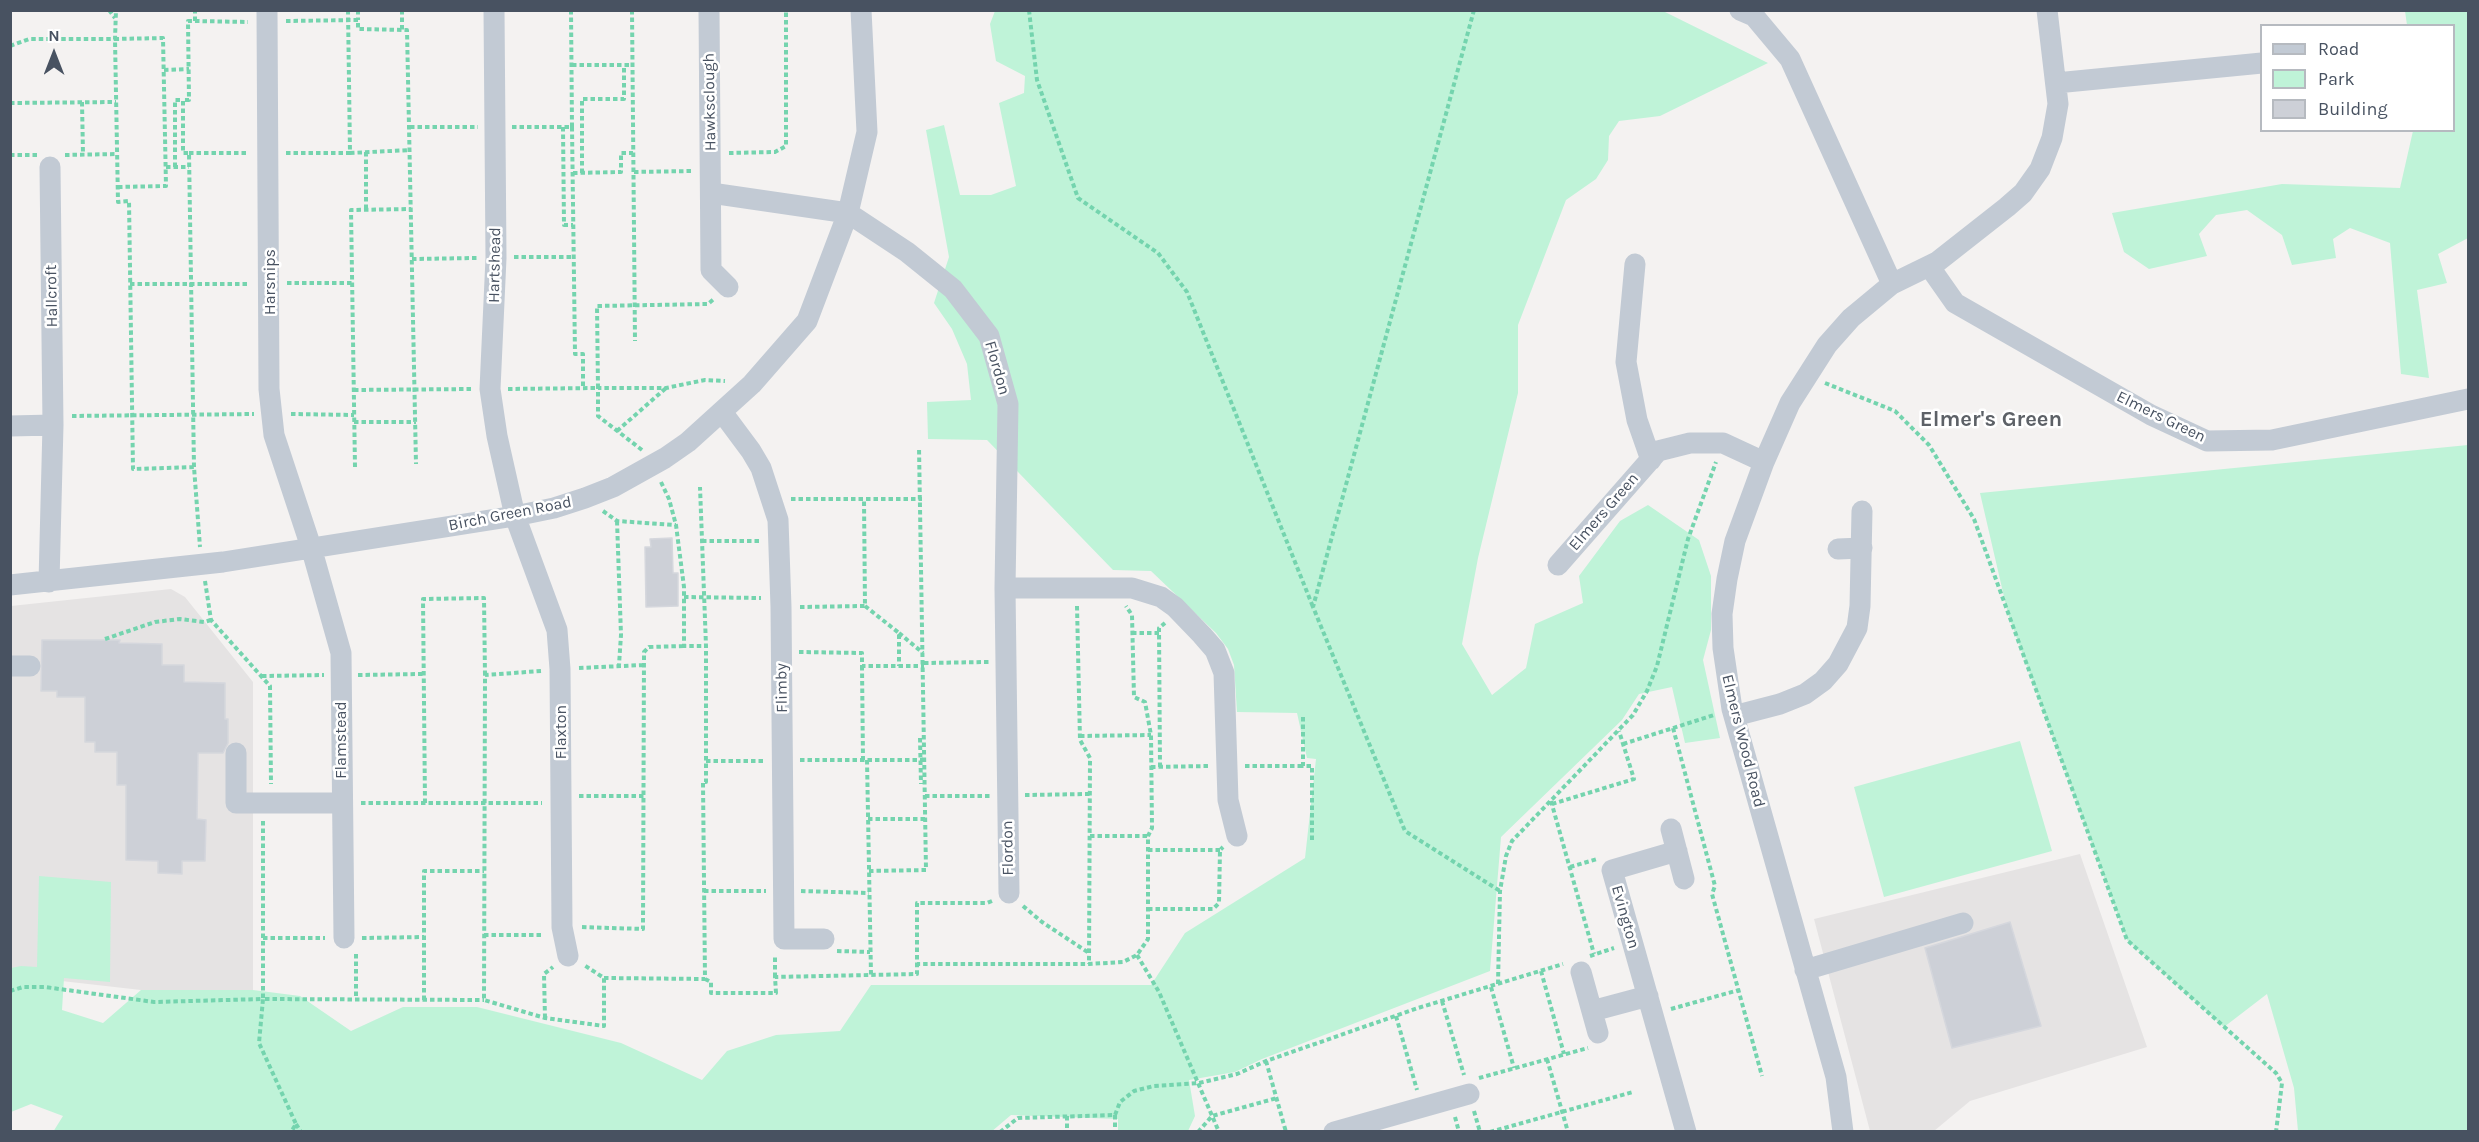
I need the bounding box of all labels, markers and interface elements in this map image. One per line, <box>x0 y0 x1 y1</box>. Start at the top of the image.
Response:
north arrow <box>24 24 84 84</box>
legend <box>2260 24 2455 132</box>
text: N <box>48 26 60 45</box>
text: Road <box>2318 38 2359 60</box>
street label: Hawksclough <box>700 53 720 151</box>
text: Park <box>2318 68 2355 90</box>
text: Building <box>2318 98 2388 120</box>
street label: Hartshead <box>485 227 505 303</box>
street label: Harsnips <box>260 249 280 315</box>
street label: Hallcroft <box>42 264 62 328</box>
street label: Flordon <box>980 339 1014 397</box>
street label: Elmers Green <box>2113 387 2209 447</box>
district label: Elmer's Green <box>1920 407 2062 433</box>
street label: Elmers Green <box>1565 469 1643 555</box>
street label: Birch Green Road <box>447 493 573 535</box>
street label: Flimby <box>772 663 792 713</box>
street label: Elmers Wood Road <box>1717 673 1769 809</box>
street label: Flamstead <box>331 701 351 779</box>
street label: Flaxton <box>551 705 571 759</box>
street label: Flordon <box>998 820 1018 876</box>
street label: Evington <box>1607 883 1643 951</box>

